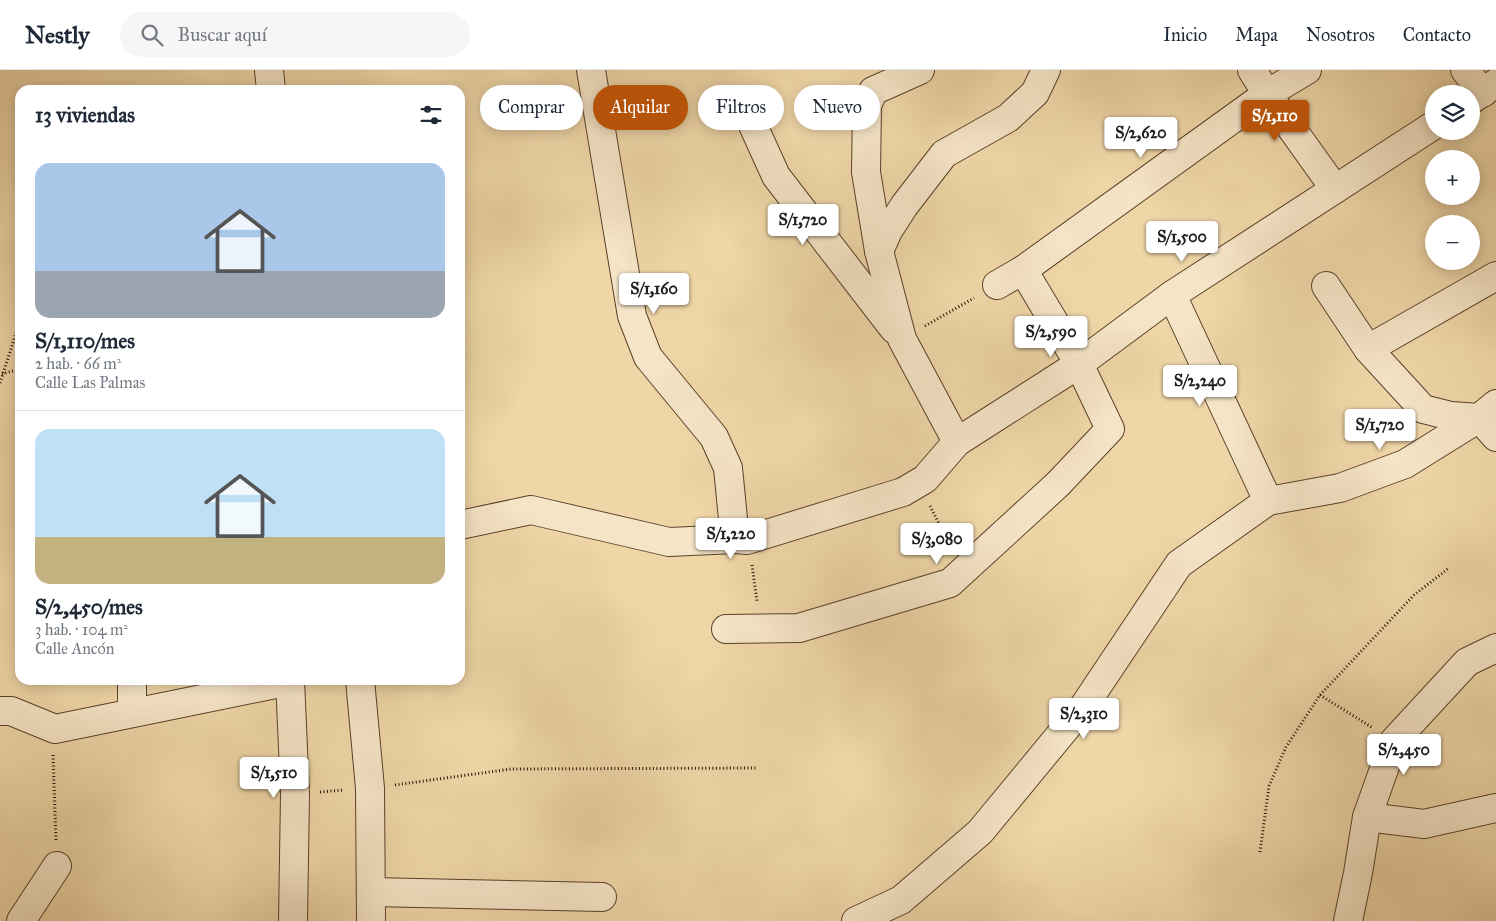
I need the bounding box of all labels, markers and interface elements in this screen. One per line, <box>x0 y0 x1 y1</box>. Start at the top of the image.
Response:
search box <box>120 12 470 57</box>
text: Nestly <box>25 20 90 50</box>
icon: search <box>138 21 166 49</box>
text: Buscar aquí <box>178 23 267 46</box>
text: Inicio <box>1163 24 1207 46</box>
text: Mapa <box>1235 24 1278 46</box>
text: Nosotros <box>1306 24 1375 46</box>
text: Contacto <box>1403 24 1471 46</box>
chip: Comprar <box>480 85 583 130</box>
chip: Alquilar <box>593 85 688 130</box>
chip: Filtros <box>698 85 784 130</box>
chip: Nuevo <box>794 85 880 130</box>
map controls <box>1425 85 1480 270</box>
button: layers <box>1425 85 1480 140</box>
pin: S/1,110 <box>1229 100 1321 142</box>
icon: filters <box>417 101 445 129</box>
text: 13 viviendas <box>35 102 135 128</box>
text: S/1,110 <box>1252 106 1298 125</box>
pin: S/2,620 <box>1095 116 1187 159</box>
text: S/2,620 <box>1115 123 1167 142</box>
button: + <box>1425 150 1480 205</box>
icon: home <box>195 196 285 286</box>
pin: S/1,720 <box>757 204 849 246</box>
text: S/1,720 <box>779 210 827 229</box>
button: − <box>1425 215 1480 270</box>
pin: S/1,500 <box>1136 220 1228 263</box>
text: S/1,500 <box>1157 227 1207 246</box>
pin: S/1,160 <box>608 272 700 315</box>
text: S/1,160 <box>630 279 678 298</box>
pin: S/2,590 <box>1005 316 1097 358</box>
text: S/2,590 <box>1026 322 1076 341</box>
text: S/1,110/mes <box>35 328 135 354</box>
text: 2 hab. · 66 m² <box>35 354 121 373</box>
pin: S/2,240 <box>1154 364 1246 407</box>
text: S/2,240 <box>1174 371 1226 390</box>
text: Calle Las Palmas <box>35 373 145 392</box>
pin: S/1,720 <box>1334 408 1426 451</box>
text: S/1,720 <box>1356 415 1404 434</box>
icon: home <box>195 461 285 551</box>
pin: S/1,220 <box>685 518 777 560</box>
pin: S/3,080 <box>891 522 983 565</box>
text: S/1,220 <box>707 524 756 543</box>
text: S/3,080 <box>911 529 963 548</box>
text: S/2,450/mes <box>35 594 143 620</box>
text: 3 hab. · 104 m² <box>35 620 128 639</box>
text: Calle Ancón <box>35 639 114 658</box>
pin: S/2,310 <box>1038 698 1130 740</box>
text: S/2,310 <box>1060 704 1108 723</box>
pin: S/2,450 <box>1358 734 1450 776</box>
text: S/2,450 <box>1378 740 1430 759</box>
pin: S/1,510 <box>228 756 320 799</box>
text: S/1,510 <box>251 763 297 782</box>

